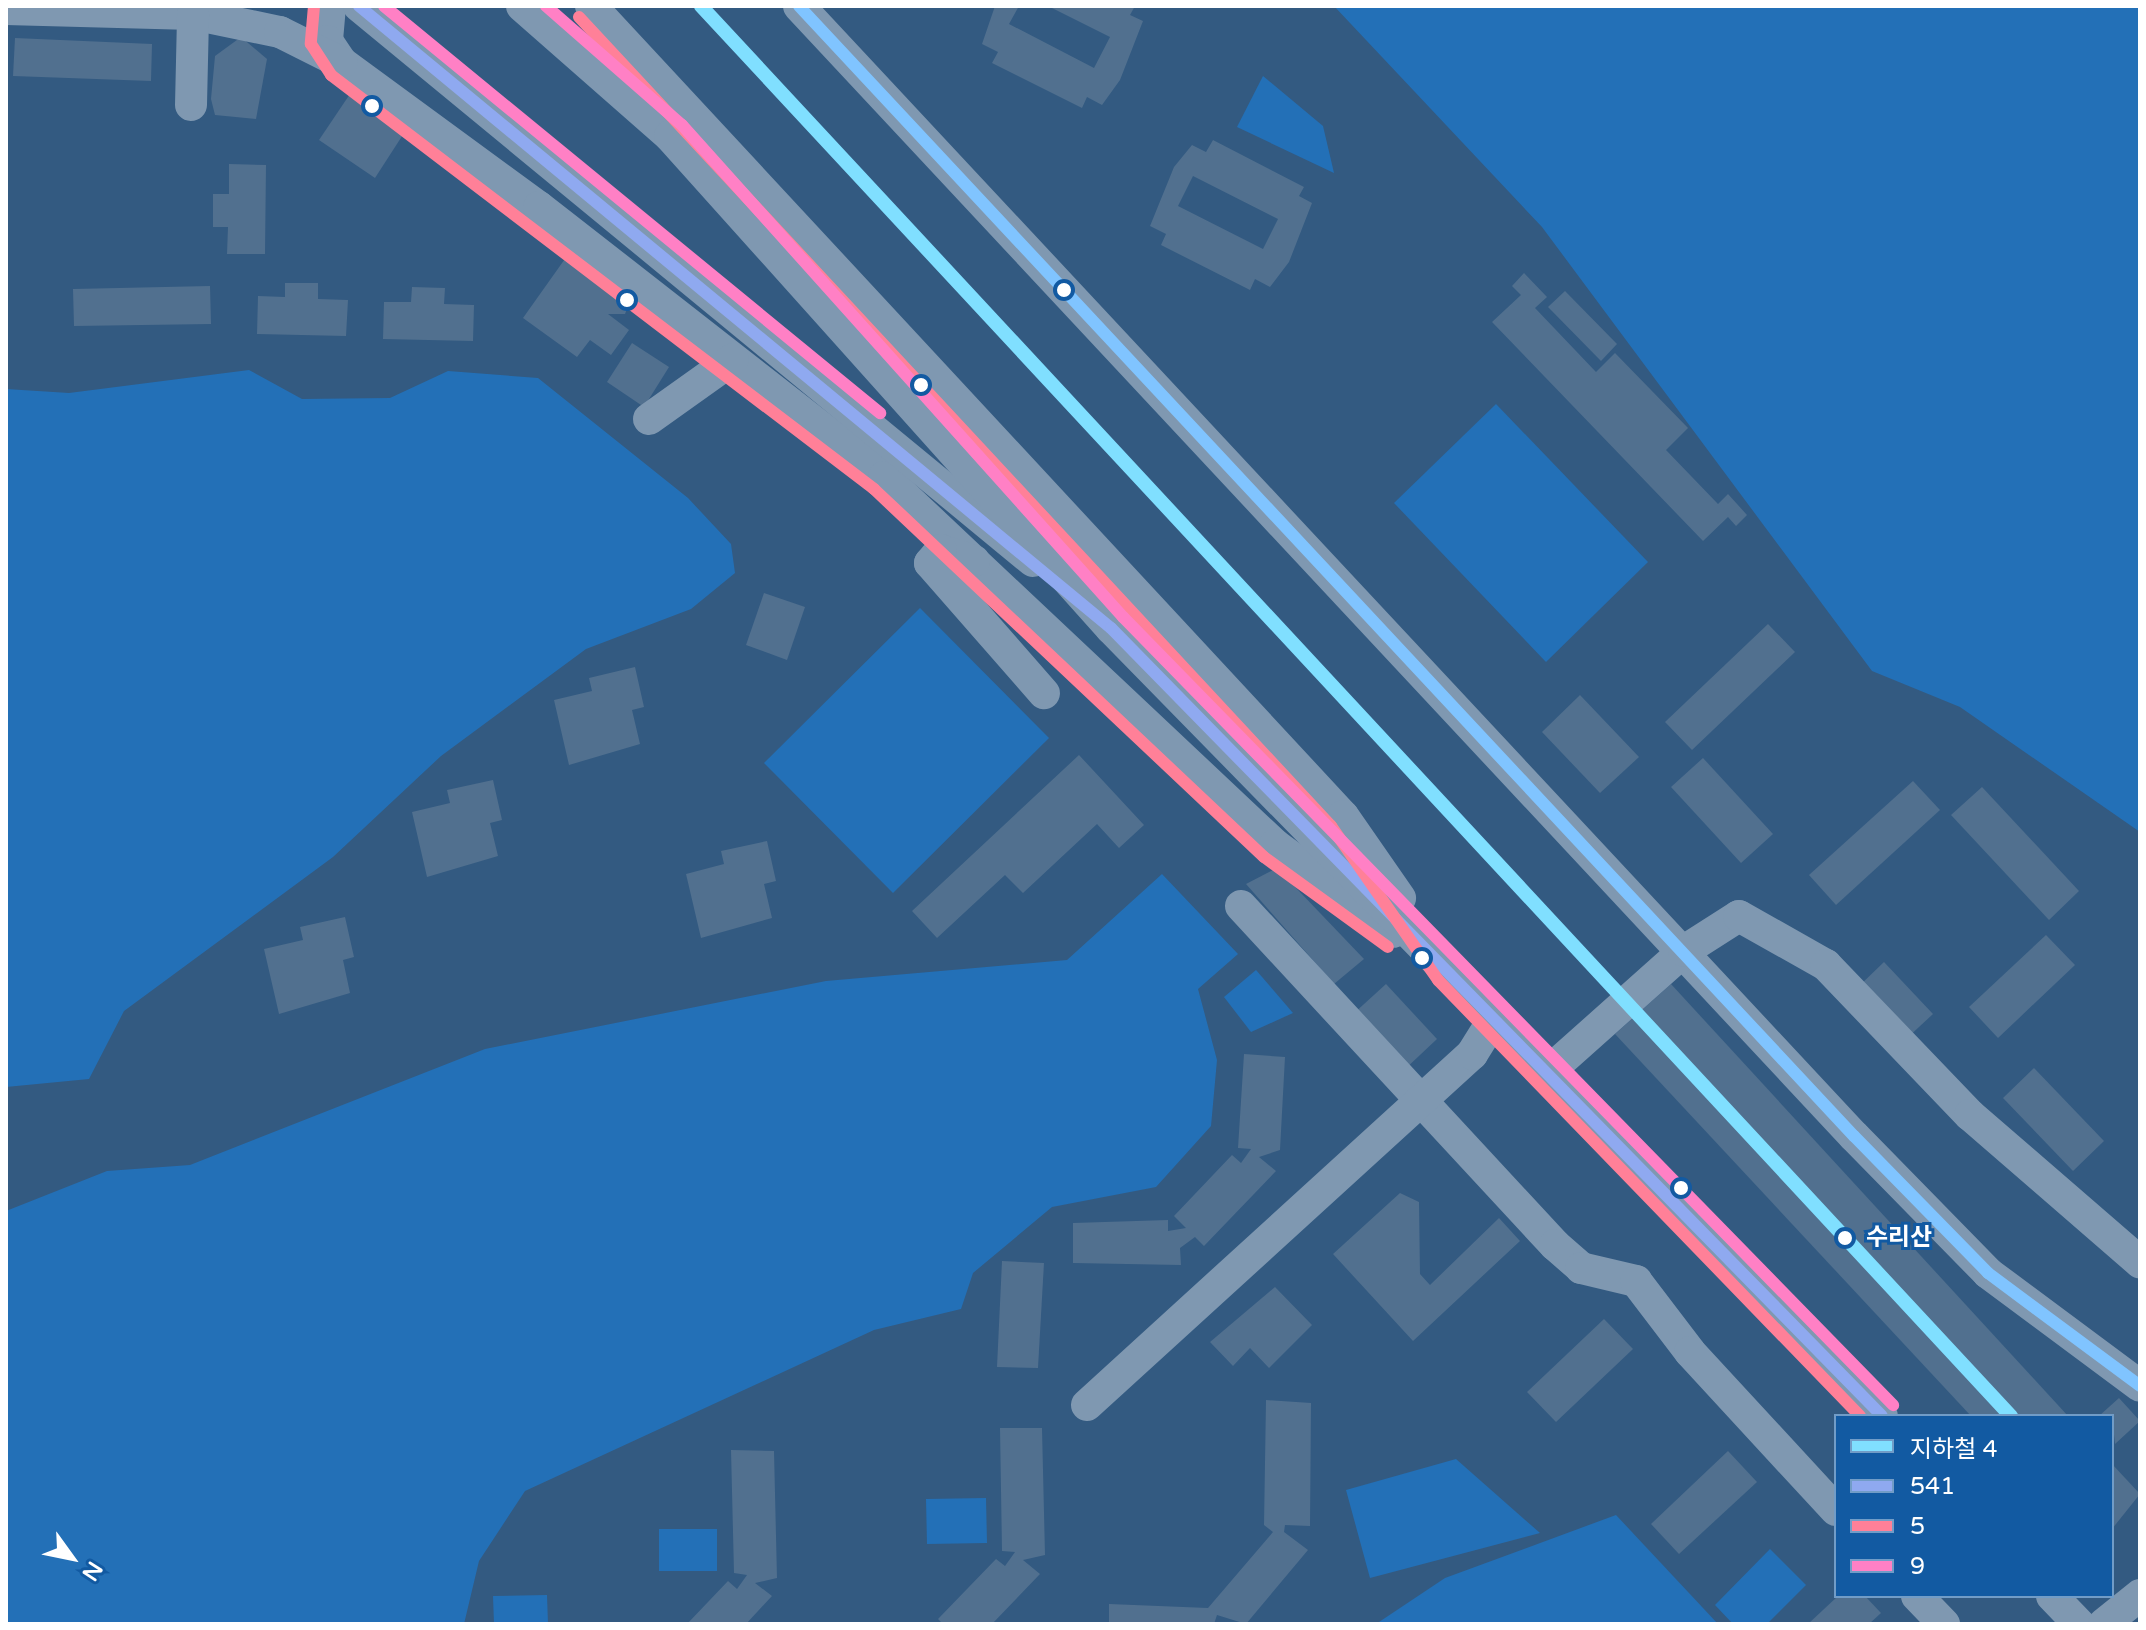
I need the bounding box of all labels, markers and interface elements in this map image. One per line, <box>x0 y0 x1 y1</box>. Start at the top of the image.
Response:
unlabelled marker <box>364 98 380 114</box>
unlabelled marker <box>1056 282 1072 298</box>
unlabelled marker <box>619 292 635 308</box>
unlabelled marker <box>913 377 929 393</box>
unlabelled marker <box>1414 950 1430 966</box>
unlabelled marker <box>1673 1180 1689 1196</box>
marker: 수리산 <box>1831 1224 1859 1252</box>
place label: 수리산 <box>1866 1224 1932 1252</box>
legend <box>1834 1414 2114 1598</box>
text: 지하철 4 <box>1910 1435 1998 1464</box>
text: 541 <box>1910 1472 1955 1501</box>
text: 5 <box>1910 1512 1925 1541</box>
north arrow <box>32 1518 112 1598</box>
text: 9 <box>1910 1552 1925 1581</box>
text: N <box>76 1557 108 1586</box>

